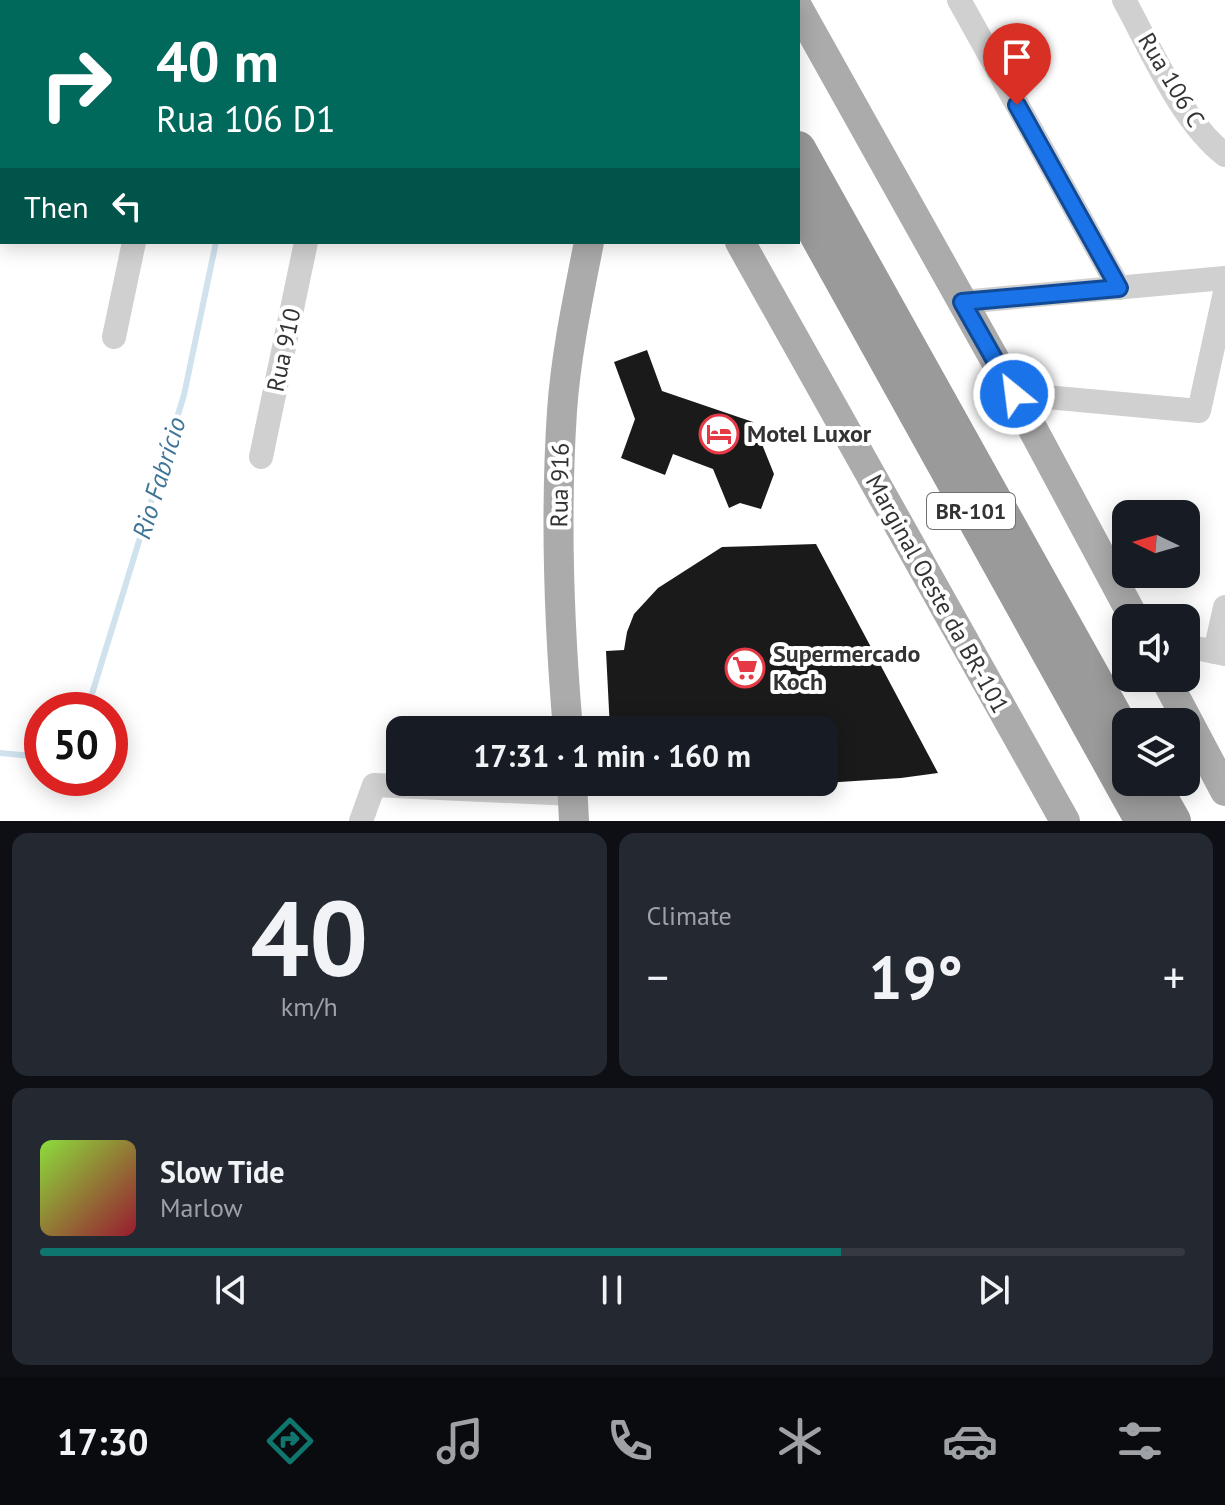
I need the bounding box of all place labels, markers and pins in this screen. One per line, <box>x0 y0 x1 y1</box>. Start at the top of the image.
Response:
pin <box>983 23 1051 105</box>
hotel icon: Motel Luxor <box>698 413 740 455</box>
place label: Motel Luxor <box>747 418 872 449</box>
place label: Supermercado Koch <box>773 638 920 697</box>
supermarket icon: Supermercado Koch <box>724 647 766 689</box>

